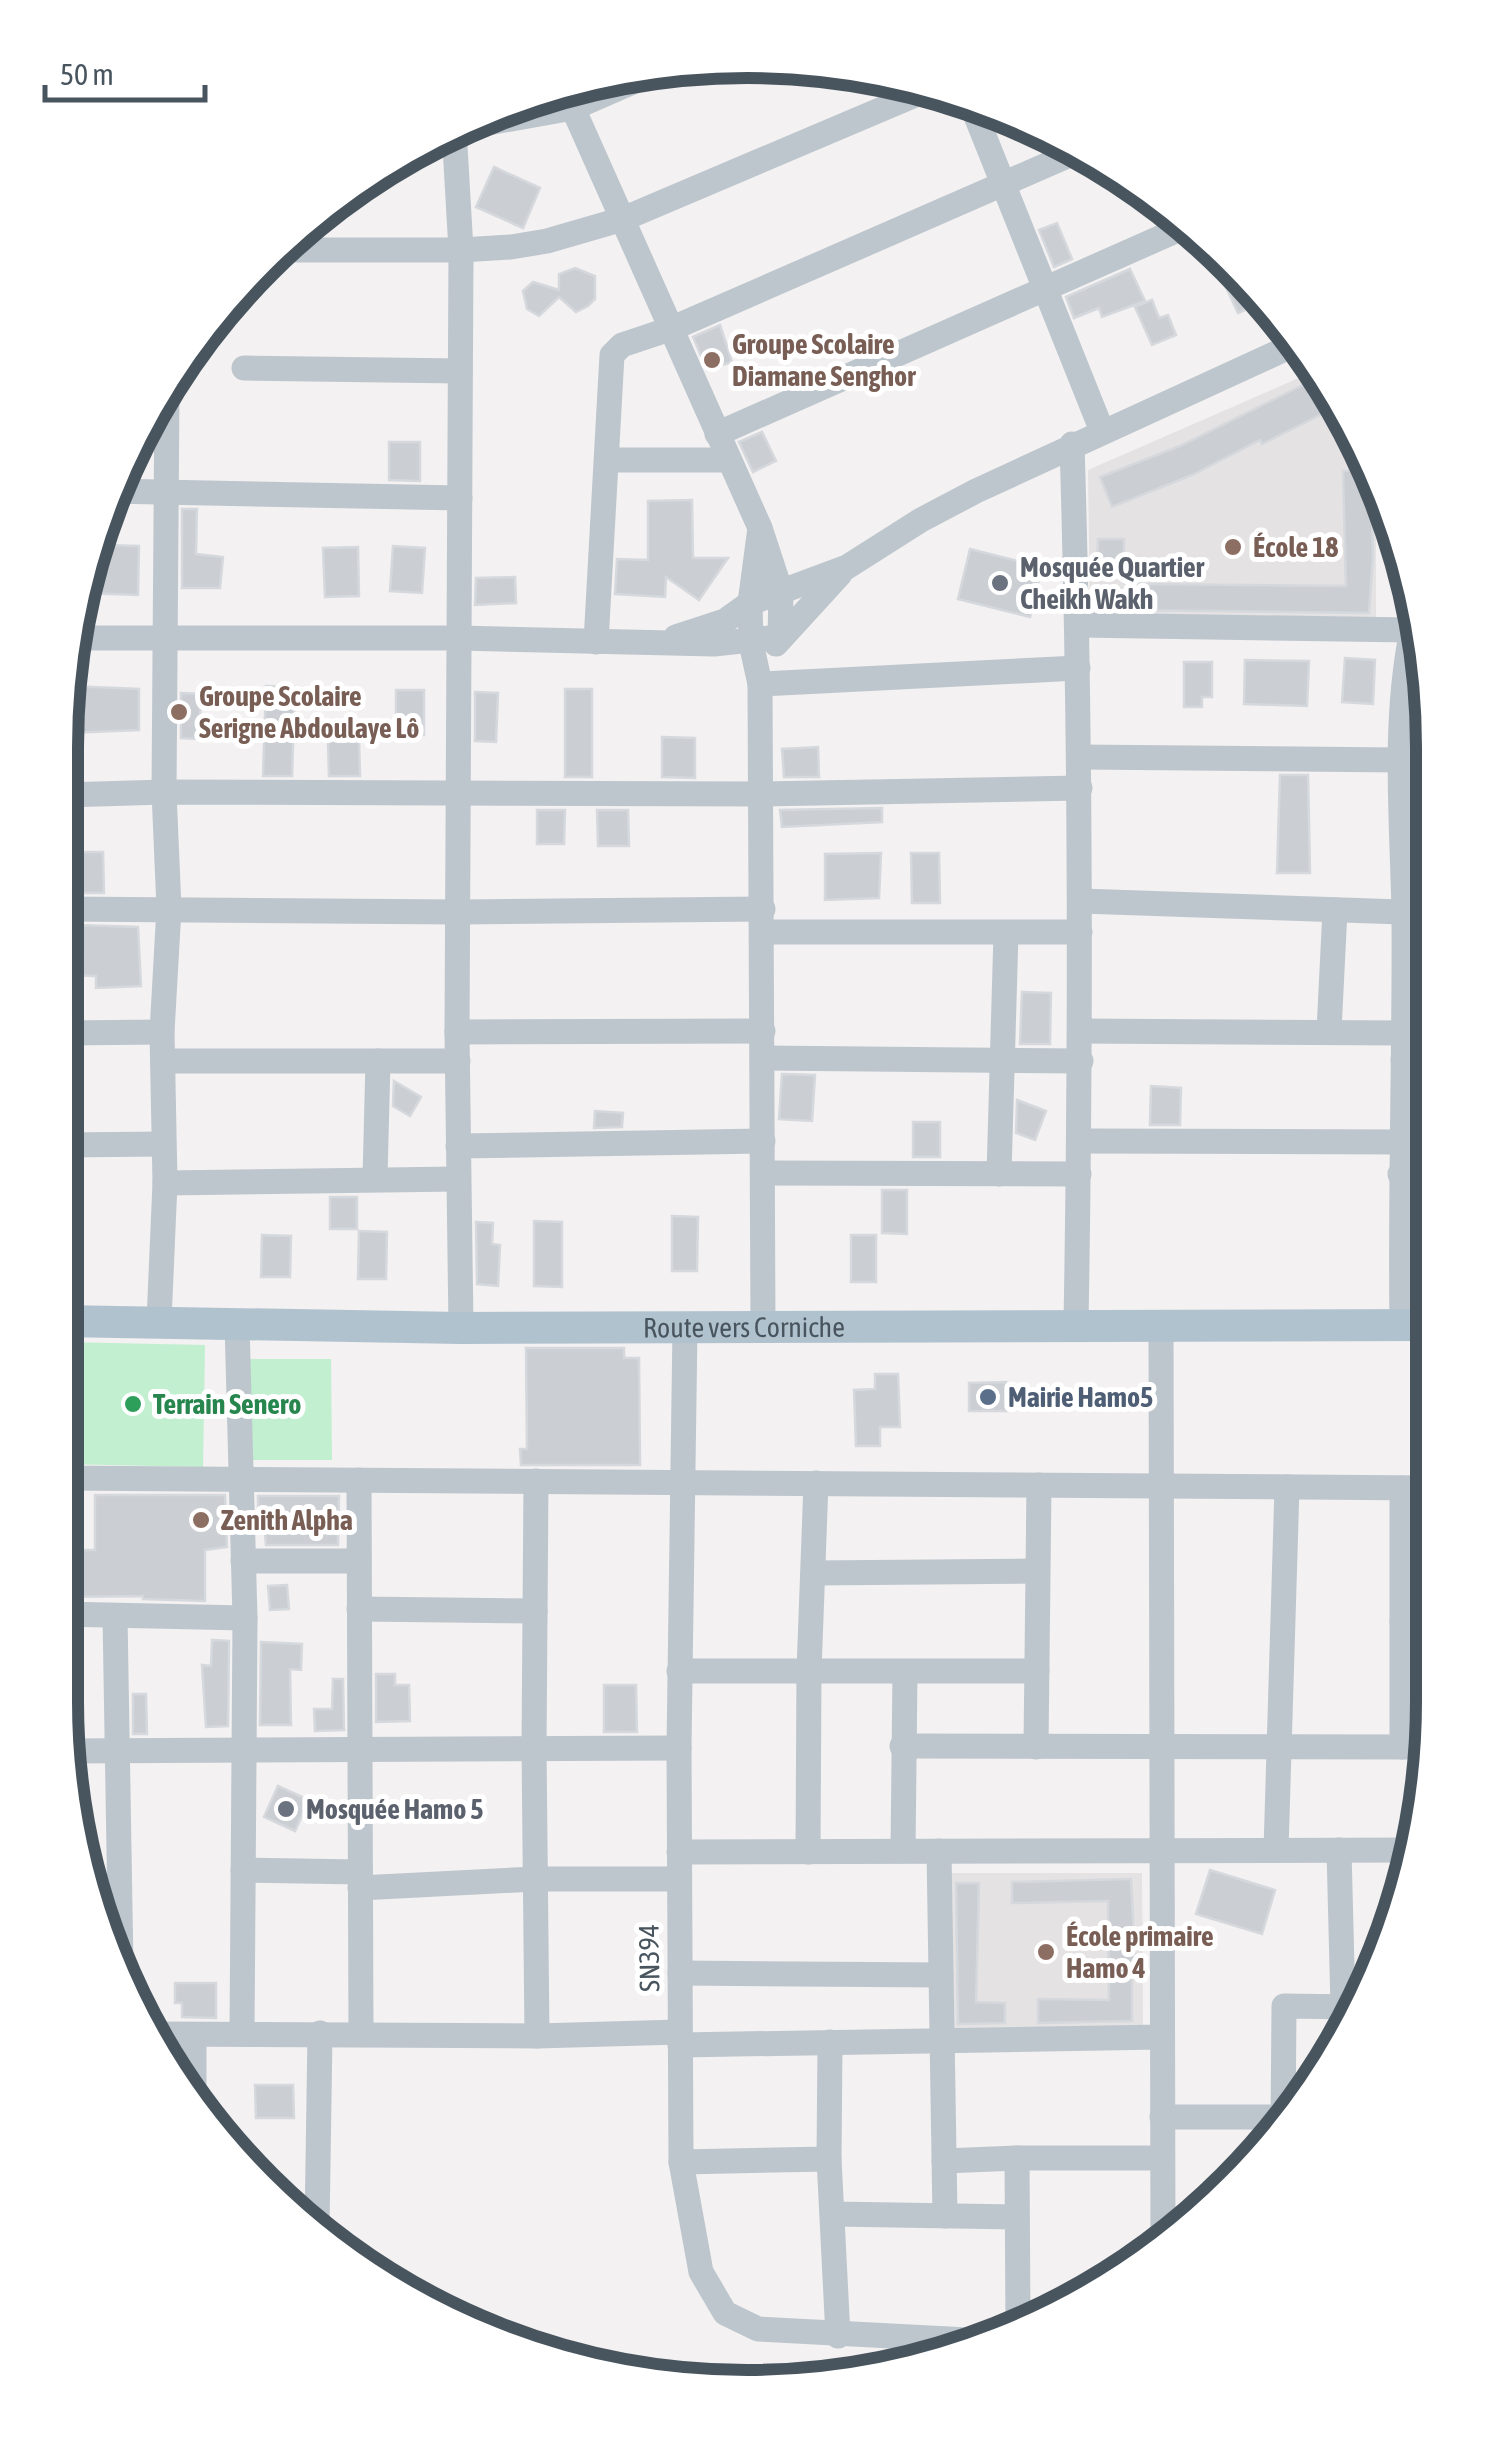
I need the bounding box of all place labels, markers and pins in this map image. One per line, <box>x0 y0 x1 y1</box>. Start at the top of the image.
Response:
place label: Groupe Scolaire Diamane Senghor <box>732 328 916 392</box>
marker: Groupe Scolaire Diamane Senghor <box>701 349 723 371</box>
place label: École 18 <box>1253 531 1338 563</box>
marker: École 18 <box>1222 536 1244 558</box>
place label: Mosquée Quartier Cheikh Wakh <box>1020 551 1205 615</box>
marker: Mosquée Quartier Cheikh Wakh <box>989 572 1011 594</box>
place label: Groupe Scolaire Serigne Abdoulaye Lô <box>199 680 420 744</box>
marker: Groupe Scolaire Serigne Abdoulaye Lô <box>168 701 190 723</box>
place label: Mairie Hamo5 <box>1008 1381 1153 1413</box>
marker: Mairie Hamo5 <box>977 1386 999 1408</box>
place label: Terrain Senero <box>153 1388 301 1420</box>
marker: Terrain Senero <box>122 1393 144 1415</box>
place label: Zenith Alpha <box>221 1504 353 1536</box>
marker: Zenith Alpha <box>190 1509 212 1531</box>
place label: Mosquée Hamo 5 <box>306 1793 483 1825</box>
marker: Mosquée Hamo 5 <box>275 1798 297 1820</box>
place label: École primaire Hamo 4 <box>1066 1920 1214 1984</box>
marker: École primaire Hamo 4 <box>1035 1941 1057 1963</box>

